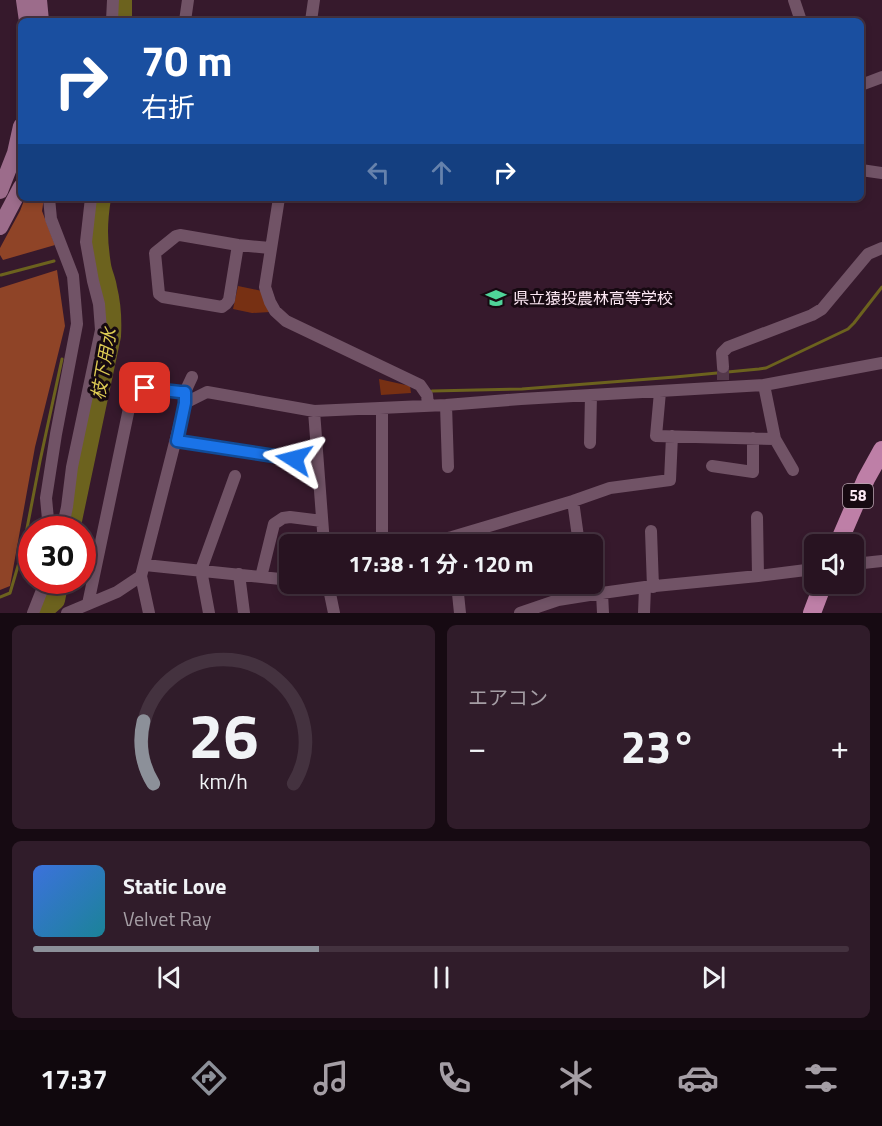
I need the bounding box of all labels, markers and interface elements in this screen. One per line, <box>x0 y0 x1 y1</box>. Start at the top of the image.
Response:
text: 70 m <box>141 28 233 92</box>
icon: right <box>42 42 120 120</box>
text: 右折 <box>141 86 195 127</box>
icon: left <box>362 156 395 189</box>
icon: ahead <box>425 156 458 189</box>
icon: right <box>488 156 521 189</box>
school or university icon: 県立猿投農林高等学校 <box>484 286 508 310</box>
place label: 県立猿投農林高等学校 <box>513 286 673 310</box>
water label: 枝下用水 <box>84 324 123 402</box>
pin <box>119 362 170 413</box>
icon: arrive <box>128 371 161 404</box>
position arrow <box>262 427 326 491</box>
road number: 58 <box>843 484 873 508</box>
speed limit sign: 30 <box>18 516 96 594</box>
map controls <box>804 534 864 594</box>
button: sound <box>804 534 864 594</box>
text: 17:38 · 1 分 · 120 m <box>349 547 533 581</box>
text: エアコン <box>468 682 548 713</box>
text: 26 <box>189 687 258 782</box>
text: 23° <box>621 712 696 780</box>
text: − <box>468 722 486 772</box>
text: + <box>831 722 849 772</box>
text: km/h <box>199 765 248 797</box>
text: Static Love <box>123 869 226 903</box>
text: Velvet Ray <box>123 903 212 934</box>
icon: previous <box>153 961 186 994</box>
icon: pause <box>425 961 458 994</box>
icon: next <box>697 961 730 994</box>
icon: directions <box>188 1057 230 1099</box>
icon: music <box>310 1057 352 1099</box>
icon: phone <box>433 1057 475 1099</box>
icon: climate <box>555 1057 597 1099</box>
icon: car <box>677 1057 719 1099</box>
icon: filters <box>800 1057 842 1099</box>
text: 17:37 <box>40 1058 108 1099</box>

